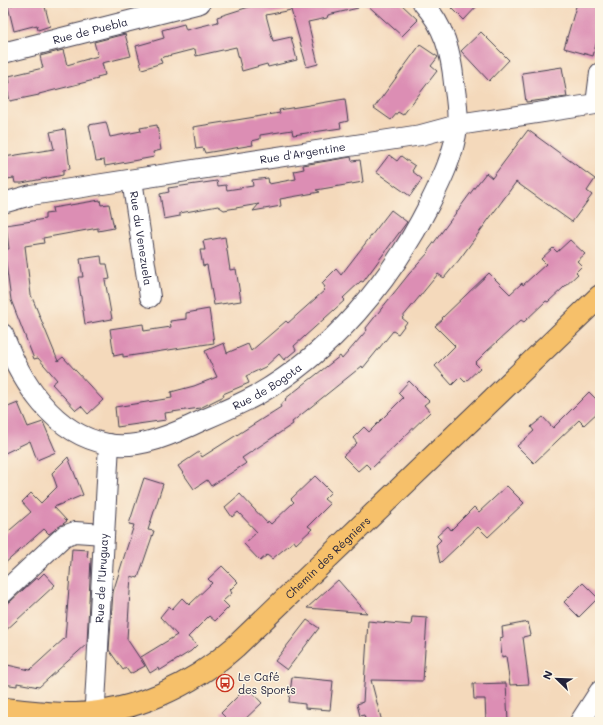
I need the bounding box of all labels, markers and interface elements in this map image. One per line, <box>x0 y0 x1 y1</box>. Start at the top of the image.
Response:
street label: Rue de Puebla <box>51 14 129 47</box>
street label: Rue d'Argentine <box>259 139 347 167</box>
street label: Rue du Venezuela <box>127 190 156 287</box>
street label: Rue de Bogota <box>230 359 305 413</box>
street label: Chemin des Régniers <box>282 513 373 602</box>
street label: Rue de l'Uruguay <box>91 533 111 623</box>
north arrow <box>537 659 577 699</box>
text: N <box>539 668 556 682</box>
place label: Le Café des Sports <box>238 669 296 697</box>
bus stop icon: Le Café des Sports <box>215 673 235 693</box>

